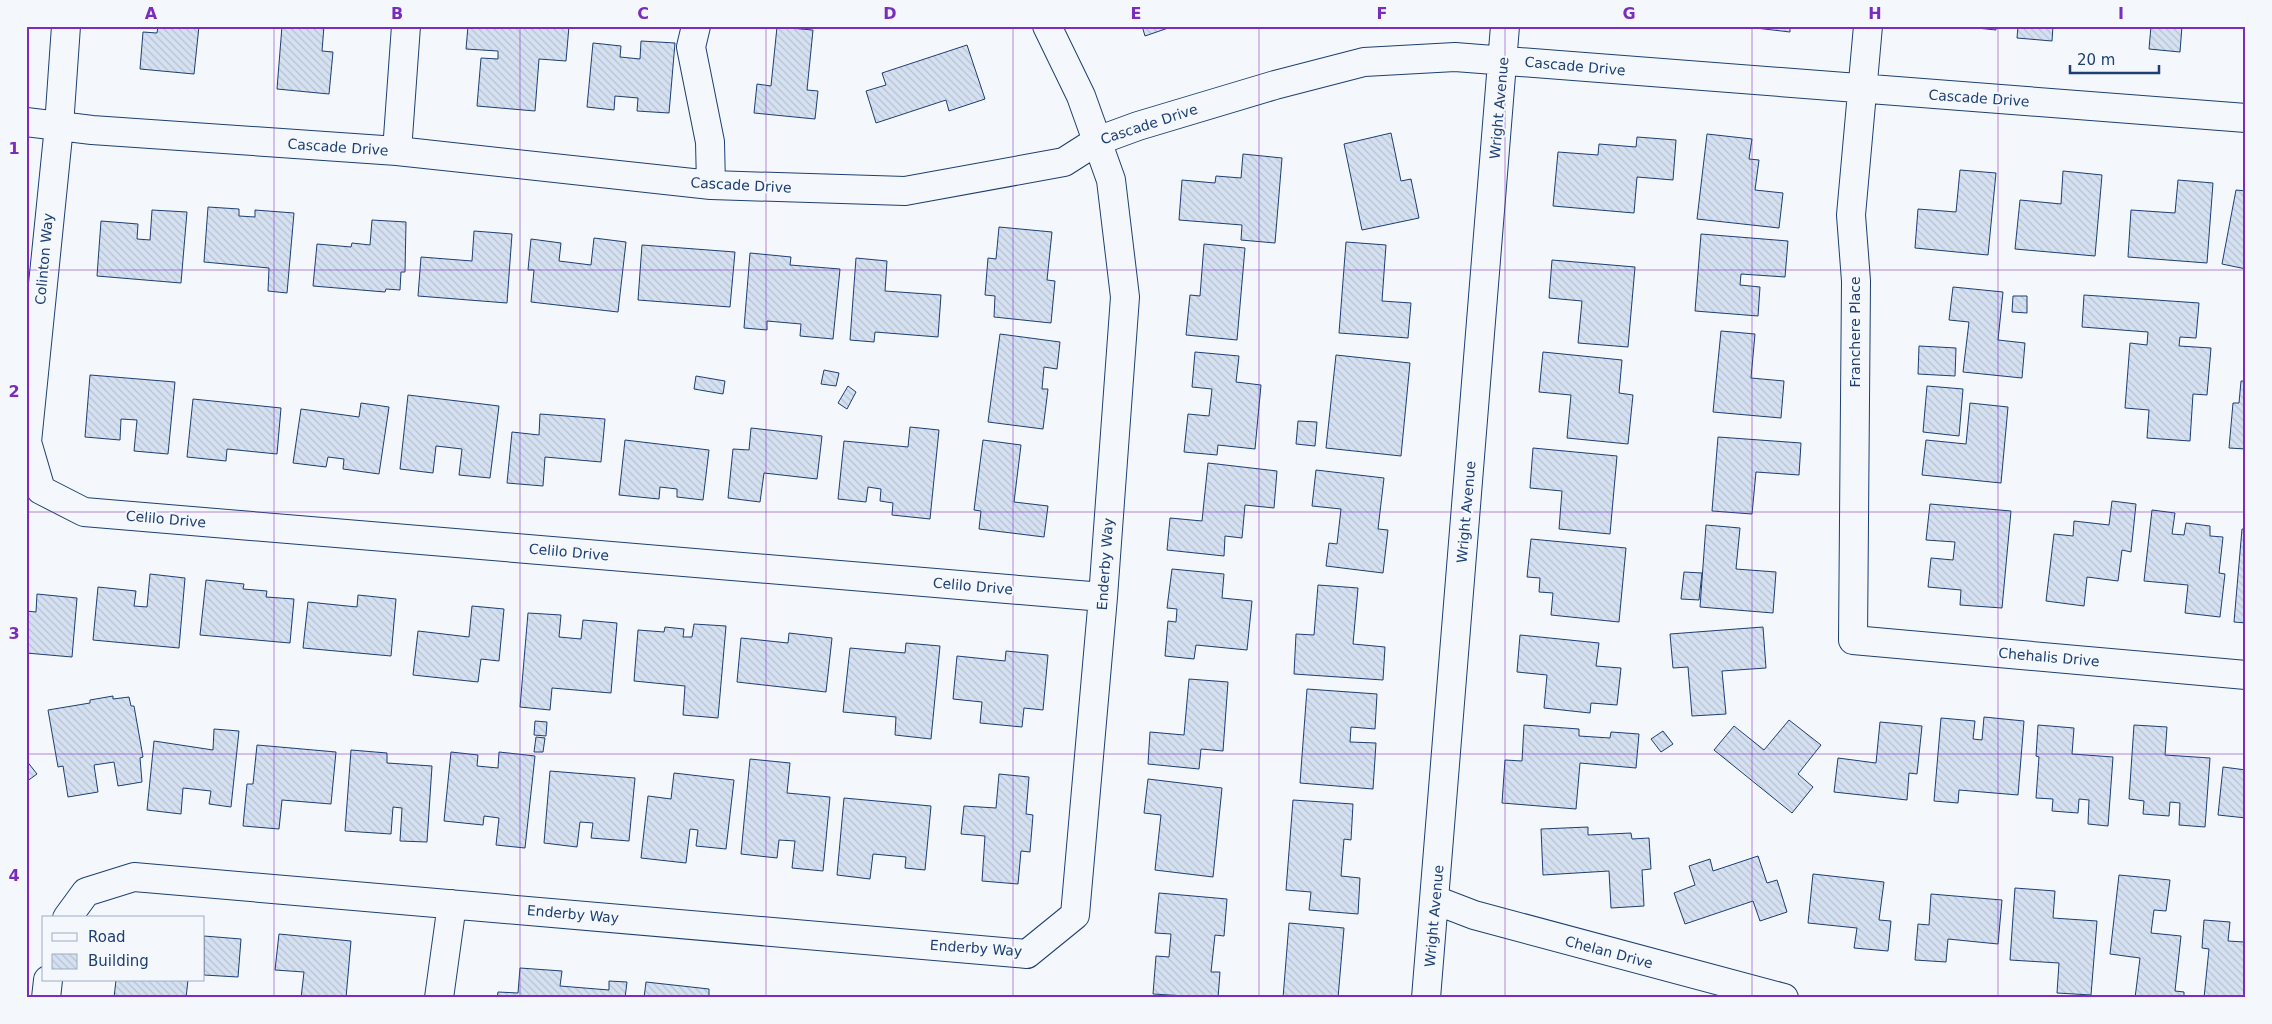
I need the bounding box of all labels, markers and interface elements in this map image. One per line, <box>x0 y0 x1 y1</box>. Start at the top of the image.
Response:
text: A <box>145 4 158 23</box>
text: B <box>391 4 403 23</box>
text: C <box>637 4 649 23</box>
text: D <box>883 4 897 23</box>
text: E <box>1131 4 1141 23</box>
text: F <box>1377 4 1387 23</box>
text: G <box>1622 4 1636 23</box>
text: H <box>1868 4 1882 23</box>
text: I <box>2118 4 2124 23</box>
scale bar <box>2070 42 2158 74</box>
text: 20 m <box>2077 51 2115 69</box>
street label: Cascade Drive <box>1524 54 1626 78</box>
street label: Wright Avenue <box>1487 56 1511 160</box>
street label: Cascade Drive <box>1928 86 2030 110</box>
street label: Cascade Drive <box>1098 101 1200 147</box>
street label: Cascade Drive <box>287 135 389 159</box>
text: 1 <box>8 139 20 158</box>
street label: Cascade Drive <box>690 174 792 196</box>
street label: Colinton Way <box>32 212 56 306</box>
street label: Franchere Place <box>1847 276 1863 388</box>
text: 2 <box>8 382 20 401</box>
street label: Wright Avenue <box>1454 460 1478 564</box>
street label: Celilo Drive <box>125 508 207 530</box>
street label: Enderby Way <box>1094 517 1116 611</box>
street label: Celilo Drive <box>528 541 610 563</box>
street label: Celilo Drive <box>932 575 1014 597</box>
text: 3 <box>8 624 20 643</box>
street label: Chehalis Drive <box>1998 645 2100 669</box>
street label: Wright Avenue <box>1422 864 1446 968</box>
text: 4 <box>8 866 20 885</box>
street label: Enderby Way <box>526 902 620 926</box>
legend <box>42 916 205 982</box>
text: Road <box>88 928 126 946</box>
street label: Chelan Drive <box>1563 933 1655 971</box>
street label: Enderby Way <box>929 937 1023 959</box>
text: Building <box>88 952 149 970</box>

